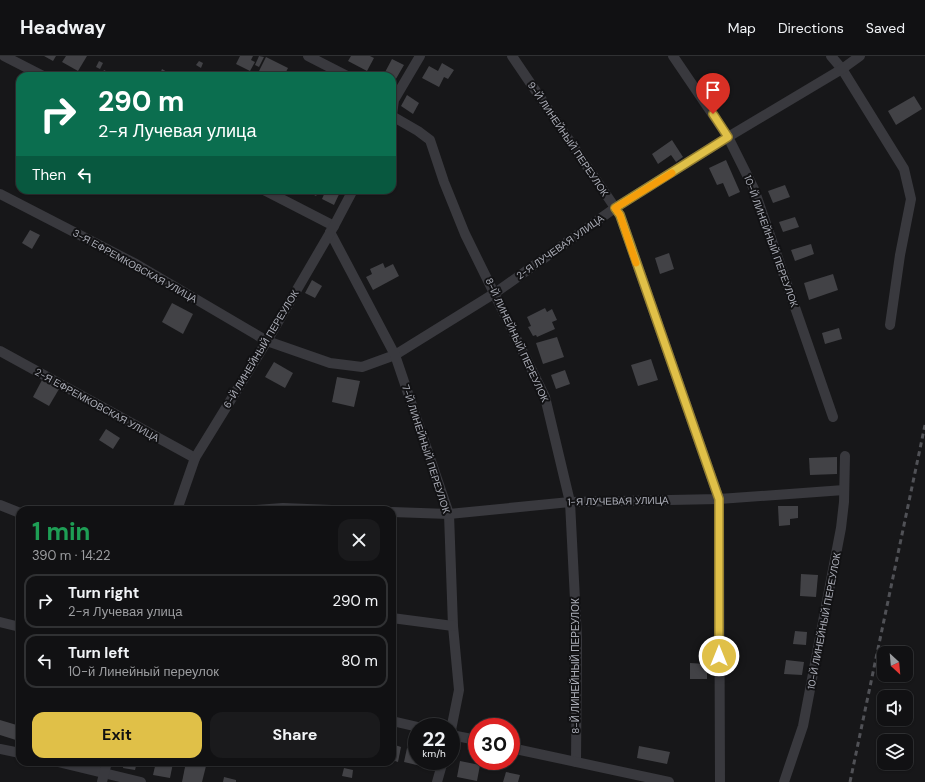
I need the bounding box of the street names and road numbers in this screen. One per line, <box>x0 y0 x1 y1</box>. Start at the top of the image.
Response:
street label: 9-Й ЛИНЕЙНЫЙ ПЕРЕУЛОК <box>525 79 611 199</box>
street label: 10-Й ЛИНЕЙНЫЙ ПЕРЕУЛОК <box>741 173 801 309</box>
street label: 2-Я ЛУЧЕВАЯ УЛИЦА <box>514 212 607 282</box>
street label: 3-Я ЕФРЕМКОВСКАЯ УЛИЦА <box>70 226 200 306</box>
street label: 8-Й ЛИНЕЙНЫЙ ПЕРЕУЛОК <box>482 276 552 404</box>
street label: 6-Й ЛИНЕЙНЫЙ ПЕРЕУЛОК <box>220 287 302 411</box>
street label: 2-Я ЕФРЕМКОВСКАЯ УЛИЦА <box>33 365 162 445</box>
street label: 7-Й ЛИНЕЙНЫЙ ПЕРЕУЛОК <box>399 383 453 515</box>
street label: 1-Я ЛУЧЕВАЯ УЛИЦА <box>567 494 669 508</box>
street label: 10-Й ЛИНЕЙНЫЙ ПЕРЕУЛОК <box>804 551 844 691</box>
street label: 8-Й ЛИНЕЙНЫЙ ПЕРЕУЛОК <box>569 598 582 734</box>

